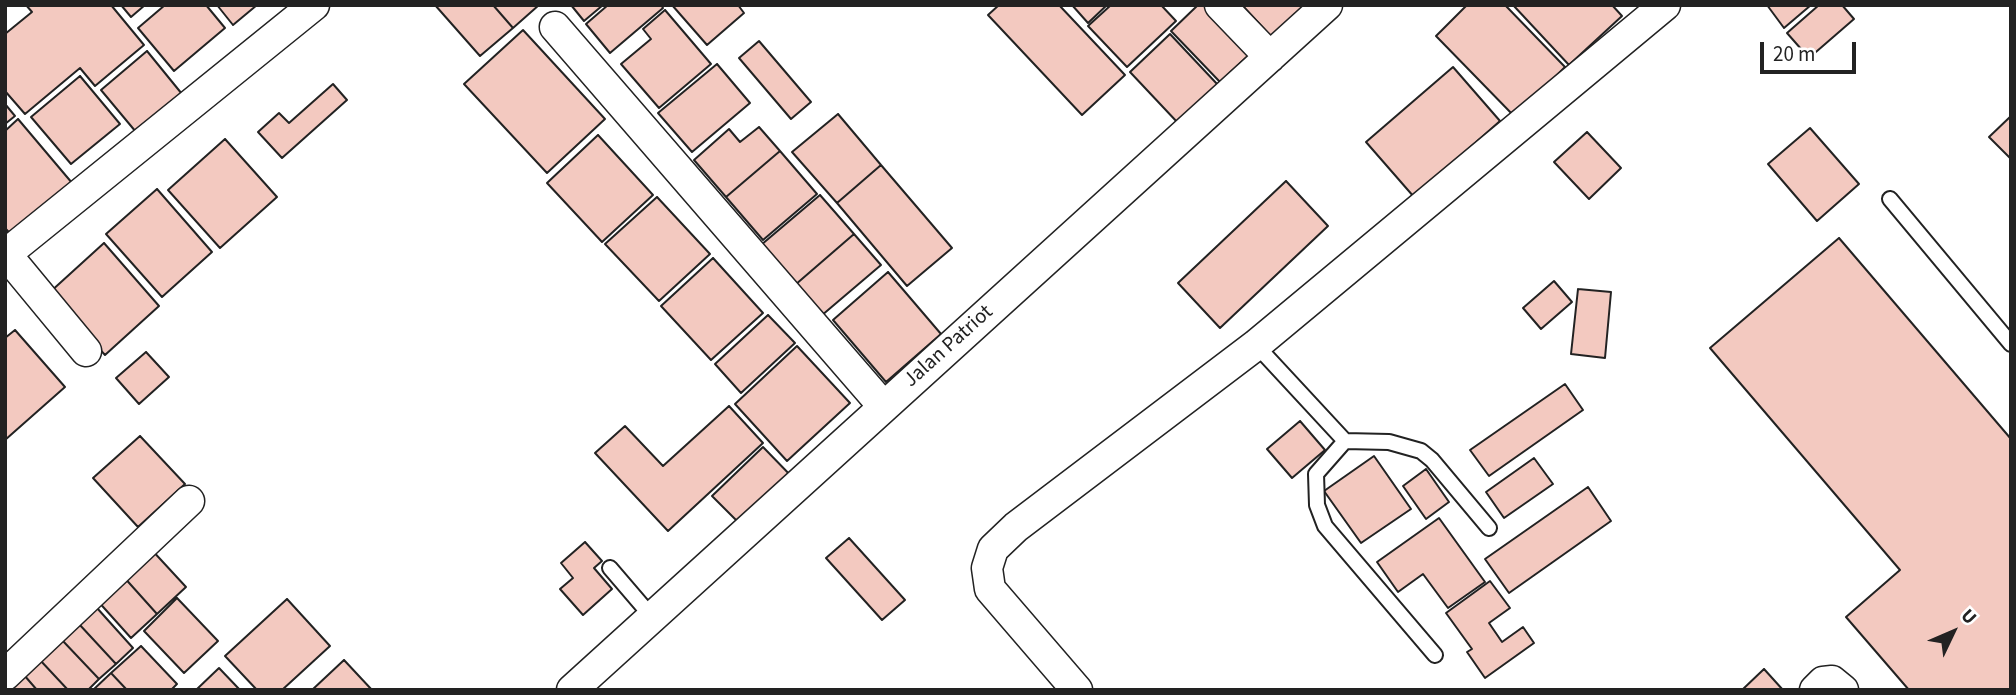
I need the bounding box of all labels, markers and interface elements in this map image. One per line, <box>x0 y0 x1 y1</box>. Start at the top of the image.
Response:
scale bar <box>1764 28 1860 72</box>
text: 20 m <box>1773 39 1815 69</box>
street label: Jalan Patriot <box>899 300 999 394</box>
north arrow <box>1918 597 1988 667</box>
text: U <box>1954 603 1983 631</box>

